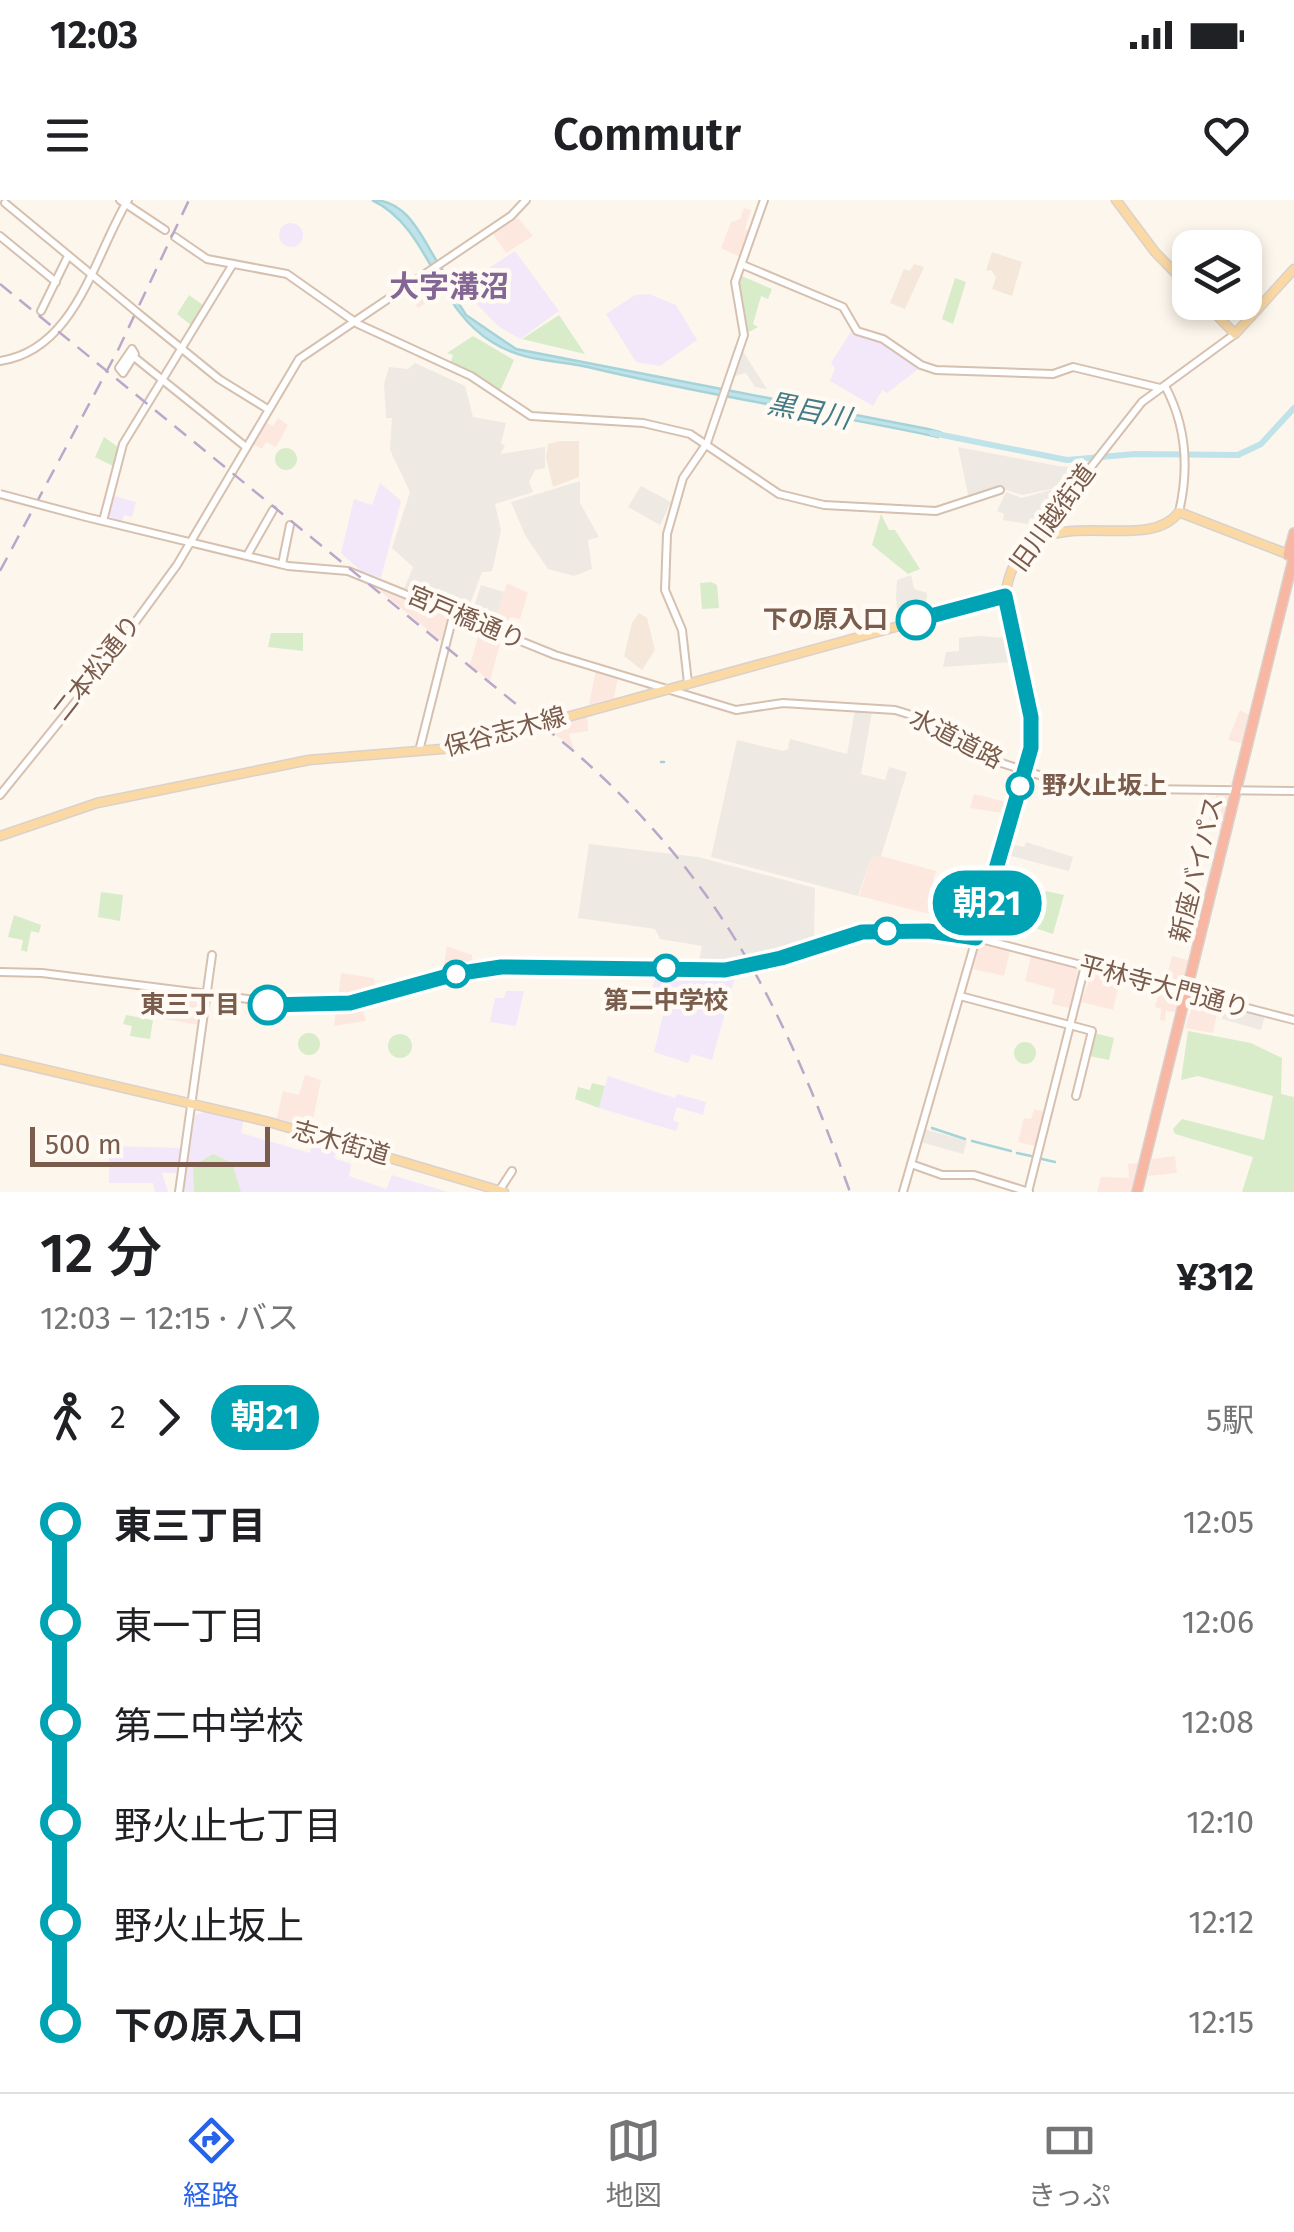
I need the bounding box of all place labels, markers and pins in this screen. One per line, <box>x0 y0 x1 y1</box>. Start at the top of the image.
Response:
marker: 下の原入口 <box>897 601 935 639</box>
place label: 下の原入口 <box>763 605 888 635</box>
place label: 野火止坂上 <box>1042 771 1167 801</box>
marker: 野火止坂上 <box>1007 773 1033 799</box>
unlabelled marker <box>874 918 900 944</box>
marker: 第二中学校 <box>653 955 679 981</box>
unlabelled marker <box>443 961 469 987</box>
marker: 東三丁目 <box>249 986 287 1024</box>
place label: 第二中学校 <box>603 986 729 1016</box>
place label: 東三丁目 <box>140 990 240 1020</box>

